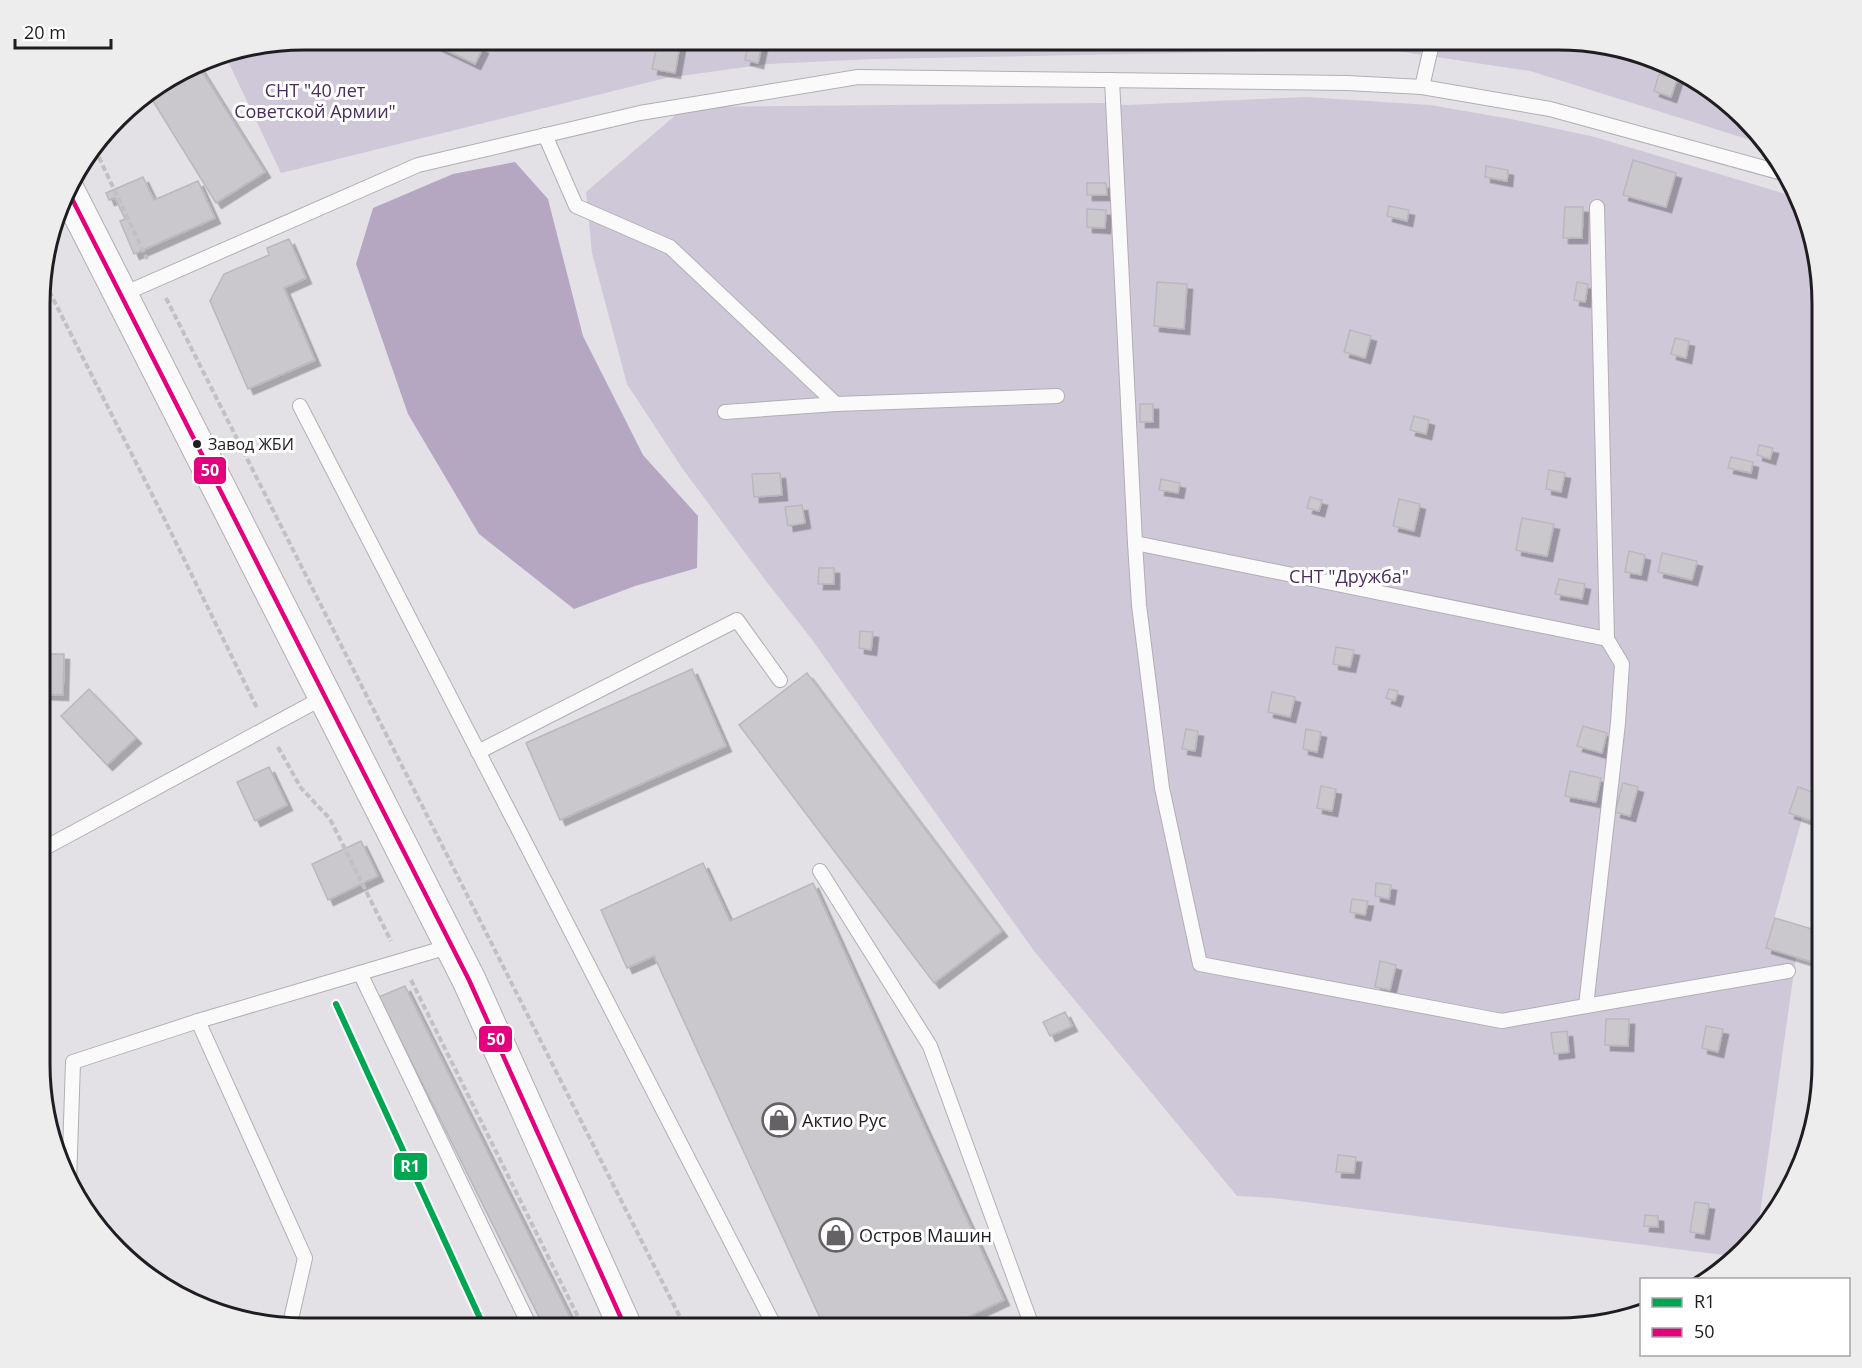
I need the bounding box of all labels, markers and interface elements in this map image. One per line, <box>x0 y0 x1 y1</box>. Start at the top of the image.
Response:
scale bar <box>15 12 111 50</box>
text: 20 m <box>24 20 66 44</box>
park label: СНТ "40 лет Советской Армии" <box>234 78 396 123</box>
place label: Завод ЖБИ <box>208 433 294 455</box>
marker: Завод ЖБИ <box>191 438 203 450</box>
line badge: 50 <box>193 456 227 485</box>
text: 50 <box>201 459 219 481</box>
park label: СНТ "Дружба" <box>1289 564 1409 588</box>
line badge: 50 <box>478 1025 513 1053</box>
text: 50 <box>487 1028 505 1050</box>
shop icon: Актио Рус <box>761 1102 797 1138</box>
place label: Актио Рус <box>802 1108 887 1132</box>
line badge: R1 <box>393 1152 428 1181</box>
text: R1 <box>400 1155 420 1177</box>
shop icon: Остров Машин <box>818 1217 854 1253</box>
place label: Остров Машин <box>859 1223 992 1247</box>
legend <box>1640 1278 1850 1356</box>
text: R1 <box>1694 1289 1715 1313</box>
text: 50 <box>1694 1319 1715 1343</box>

